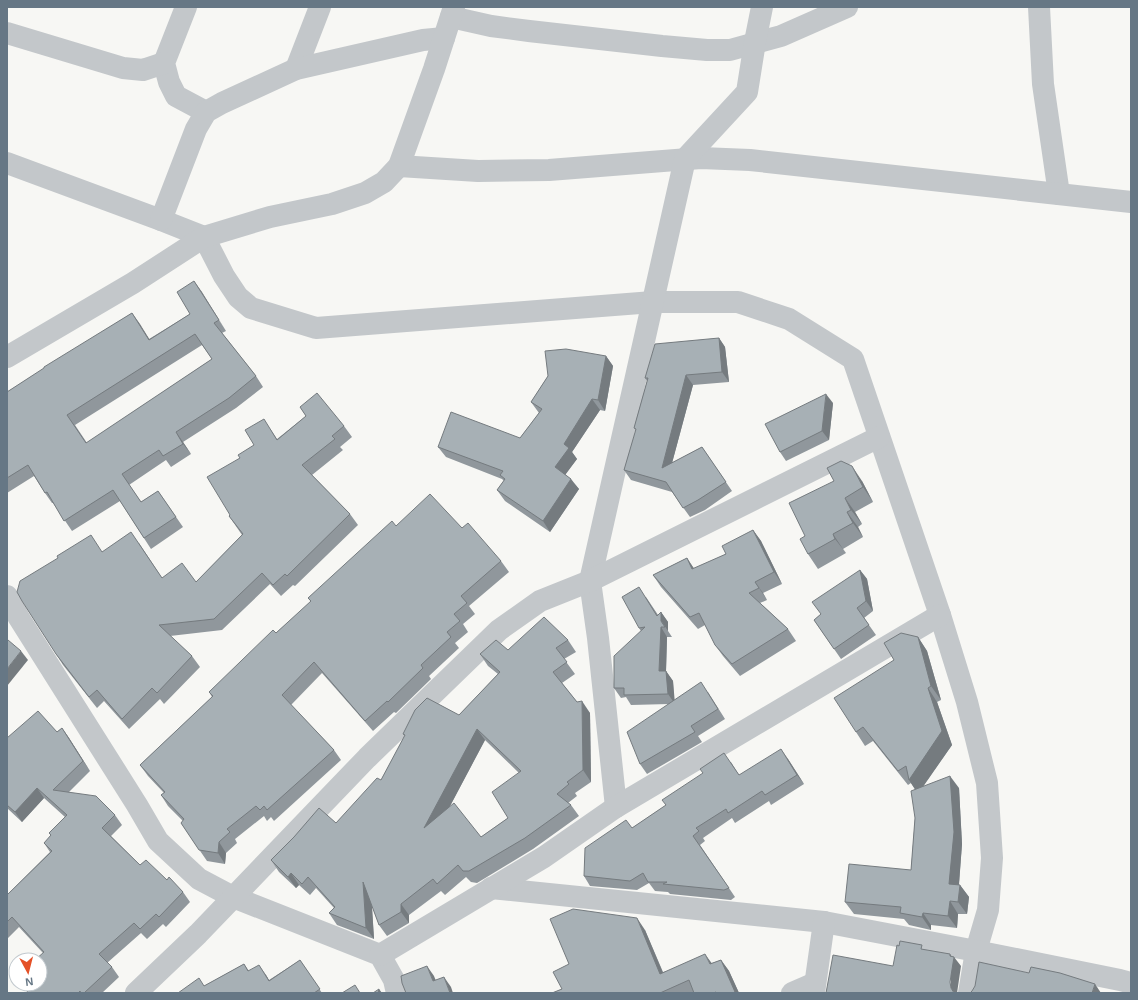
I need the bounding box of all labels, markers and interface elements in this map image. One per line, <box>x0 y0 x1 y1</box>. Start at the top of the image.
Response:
north arrow <box>8 952 48 992</box>
text: N <box>24 975 34 988</box>

